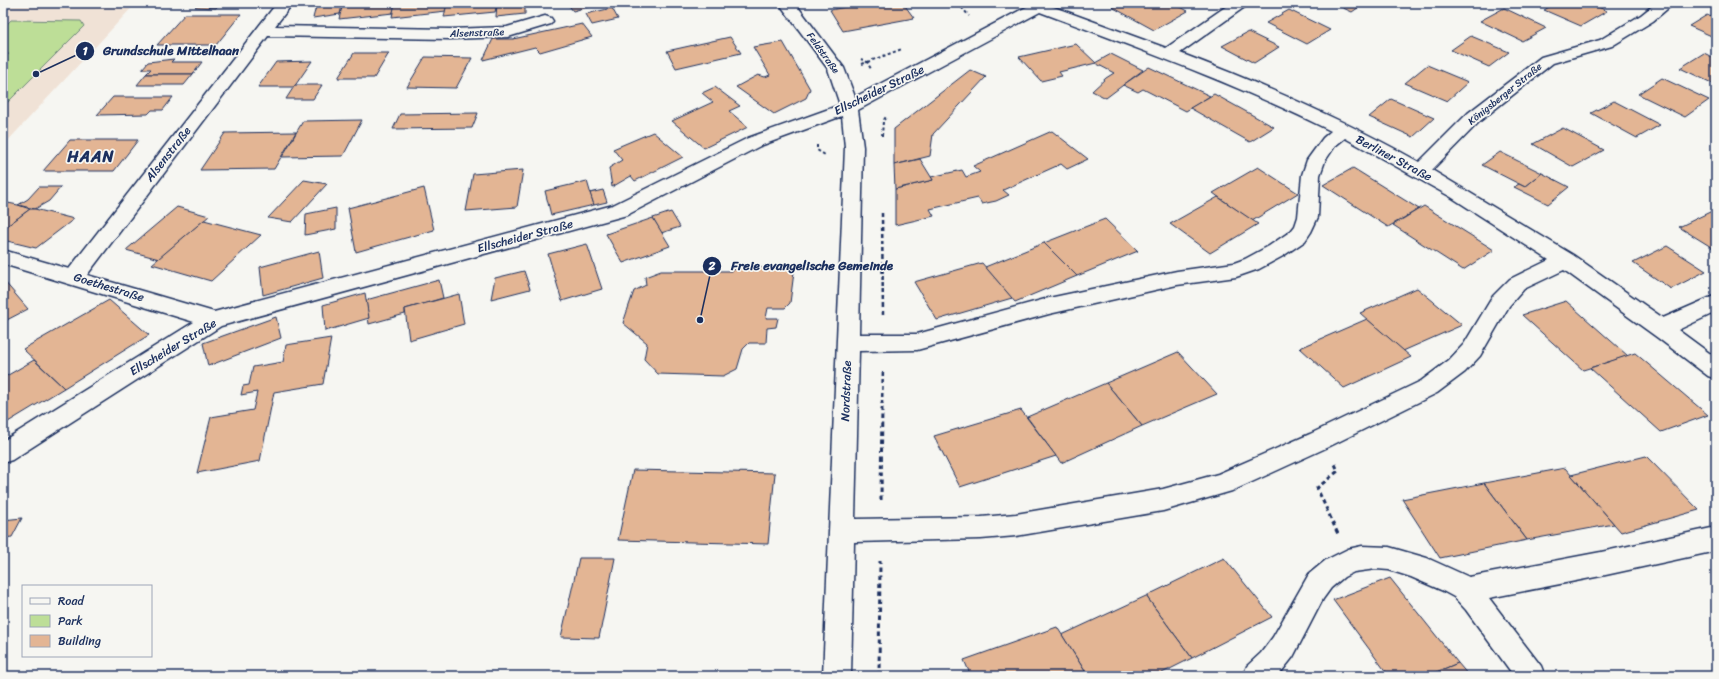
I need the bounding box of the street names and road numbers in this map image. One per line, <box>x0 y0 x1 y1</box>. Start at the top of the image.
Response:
street label: Alsenstraße <box>449 23 505 43</box>
street label: Feldstraße <box>802 28 844 78</box>
street label: Königsberger Straße <box>1464 58 1546 130</box>
street label: Ellscheider Straße <box>830 59 928 121</box>
street label: Alsenstraße <box>139 121 197 187</box>
street label: Berliner Straße <box>1352 129 1436 187</box>
street label: Ellscheider Straße <box>475 213 575 259</box>
street label: Goethestraße <box>71 266 147 308</box>
street label: Ellscheider Straße <box>125 312 221 382</box>
street label: Nordstraße <box>834 360 858 422</box>

